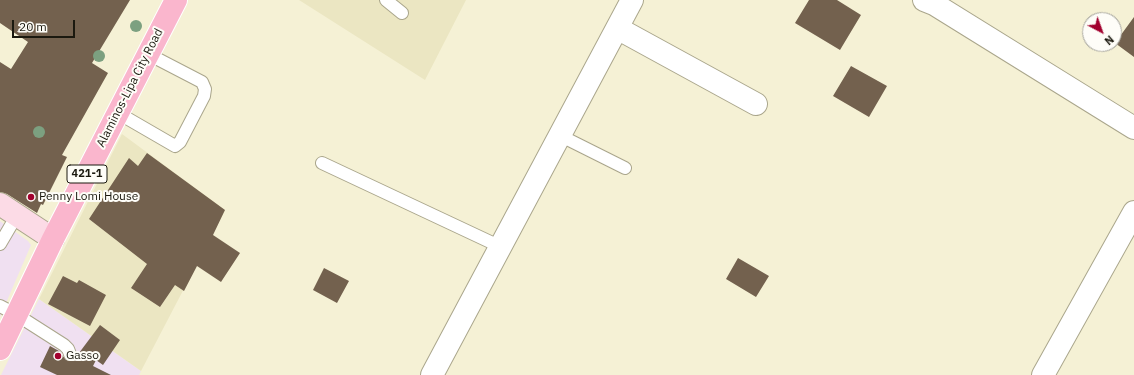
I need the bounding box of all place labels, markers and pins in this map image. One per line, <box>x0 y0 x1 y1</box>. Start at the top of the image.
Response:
place label: Penny Lomi House <box>39 190 138 204</box>
marker: Penny Lomi House <box>26 192 36 202</box>
place label: Gasso <box>66 349 99 363</box>
marker: Gasso <box>53 351 63 361</box>

